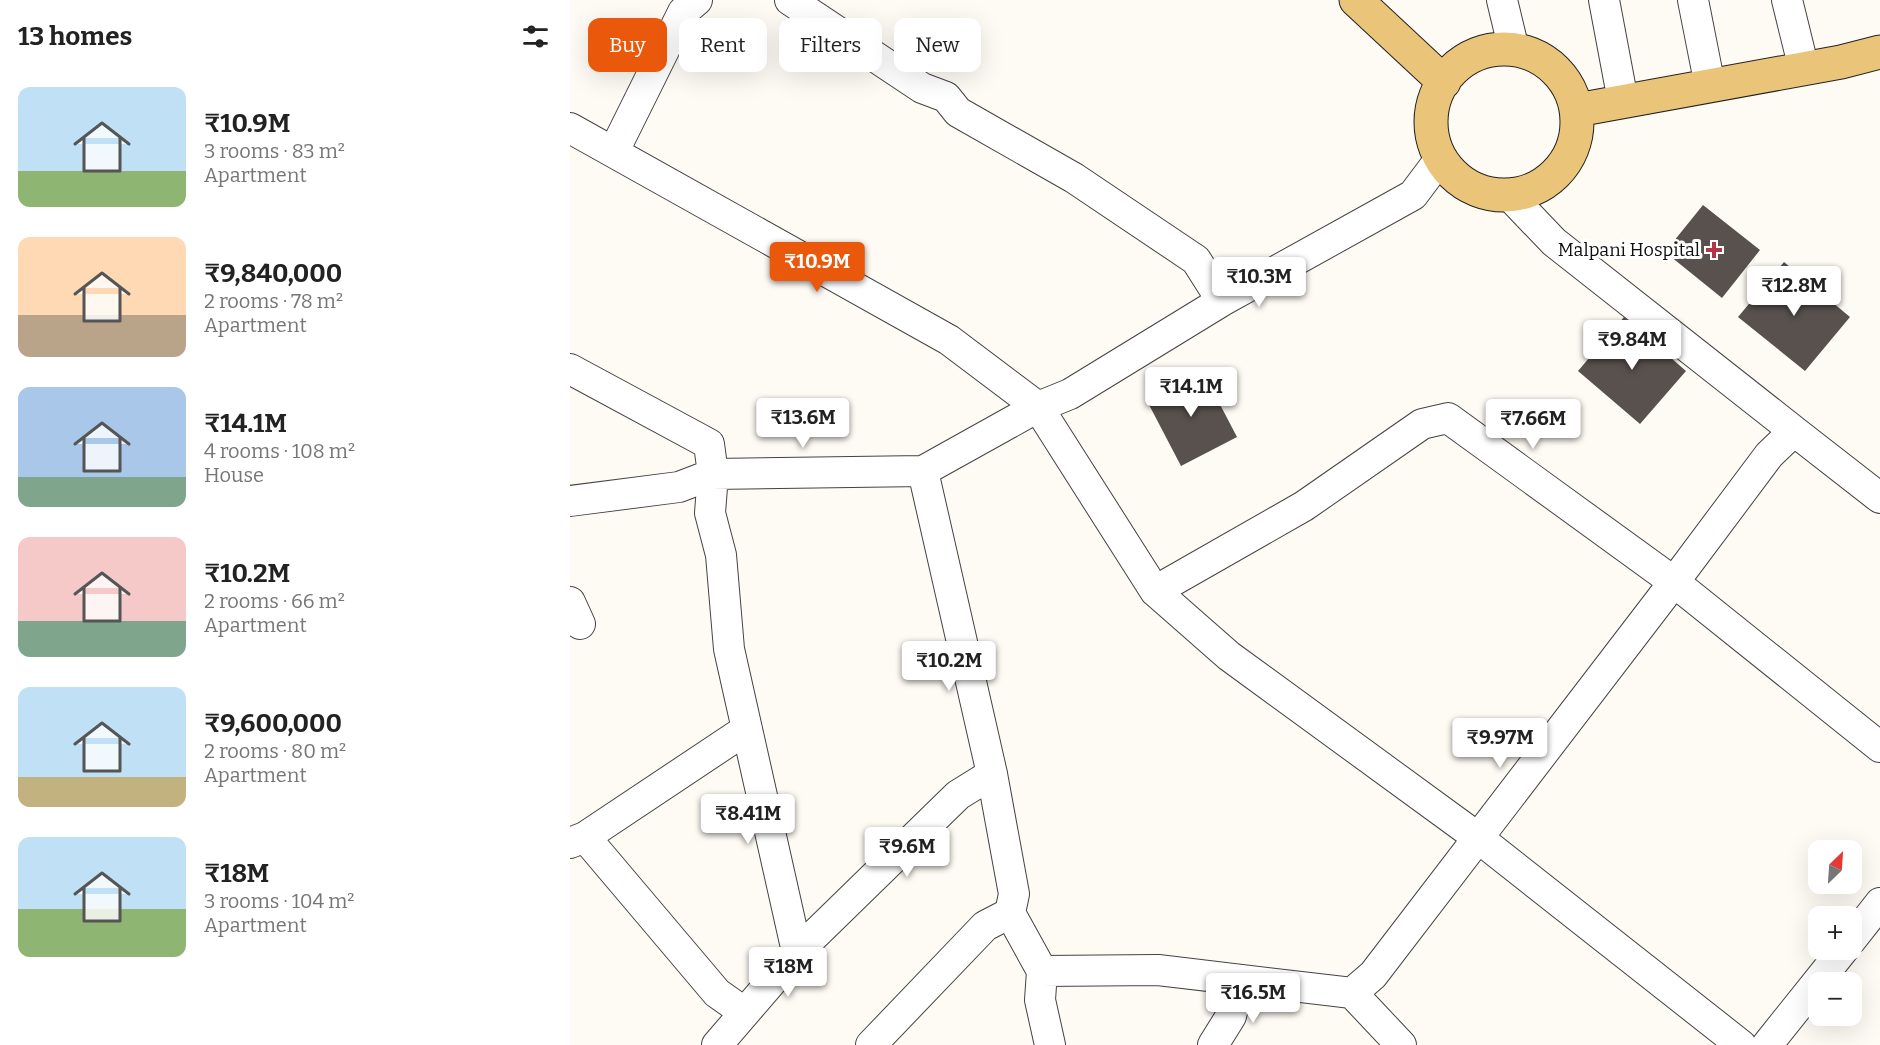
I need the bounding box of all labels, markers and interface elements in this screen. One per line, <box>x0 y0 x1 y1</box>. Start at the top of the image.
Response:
chip: Buy <box>588 18 667 72</box>
chip: Rent <box>679 18 767 72</box>
chip: Filters <box>779 18 882 72</box>
chip: New <box>894 18 981 72</box>
icon: filters <box>519 20 552 53</box>
text: 13 homes <box>18 21 132 52</box>
text: ₹10.9M <box>204 108 290 139</box>
icon: home <box>66 111 138 183</box>
text: 3 rooms · 83 m² <box>204 139 345 163</box>
text: Apartment <box>204 163 307 187</box>
place label: Malpani Hospital <box>1558 239 1700 261</box>
marker: Malpani Hospital <box>1705 241 1723 259</box>
pin: ₹10.9M <box>768 242 866 293</box>
text: ₹10.9M <box>784 249 850 273</box>
pin: ₹10.3M <box>1210 257 1308 308</box>
text: ₹9,840,000 <box>204 258 342 289</box>
icon: home <box>66 261 138 333</box>
text: ₹10.3M <box>1226 264 1292 288</box>
pin: ₹12.8M <box>1745 266 1843 317</box>
text: ₹12.8M <box>1761 273 1827 297</box>
text: 2 rooms · 78 m² <box>204 289 343 313</box>
text: Apartment <box>204 313 307 337</box>
pin: ₹9.84M <box>1583 320 1681 371</box>
text: ₹9.84M <box>1597 327 1667 351</box>
pin: ₹14.1M <box>1142 367 1240 418</box>
text: ₹14.1M <box>1159 374 1223 398</box>
pin: ₹13.6M <box>754 398 852 449</box>
pin: ₹7.66M <box>1484 399 1582 450</box>
text: ₹13.6M <box>770 405 836 429</box>
text: ₹7.66M <box>1500 406 1566 430</box>
text: ₹14.1M <box>204 408 287 439</box>
icon: home <box>66 411 138 483</box>
text: 4 rooms · 108 m² <box>204 439 355 463</box>
text: House <box>204 463 264 487</box>
text: ₹10.2M <box>204 558 290 589</box>
icon: home <box>66 561 138 633</box>
text: 2 rooms · 66 m² <box>204 589 345 613</box>
text: Apartment <box>204 613 307 637</box>
pin: ₹10.2M <box>900 641 998 692</box>
text: ₹10.2M <box>916 648 982 672</box>
text: ₹9,600,000 <box>204 708 342 739</box>
icon: home <box>66 711 138 783</box>
pin: ₹9.97M <box>1451 718 1549 769</box>
text: ₹9.97M <box>1466 725 1534 749</box>
text: 2 rooms · 80 m² <box>204 739 346 763</box>
text: Apartment <box>204 763 307 787</box>
pin: ₹8.41M <box>699 794 797 845</box>
text: ₹8.41M <box>715 801 781 825</box>
pin: ₹9.6M <box>865 827 949 878</box>
text: ₹9.6M <box>879 834 935 858</box>
north arrow <box>1808 840 1862 894</box>
map controls <box>1808 840 1862 1026</box>
text: ₹18M <box>204 858 269 889</box>
icon: home <box>66 861 138 933</box>
text: 3 rooms · 104 m² <box>204 889 354 913</box>
button: + <box>1808 906 1862 960</box>
text: Apartment <box>204 913 307 937</box>
pin: ₹18M <box>752 947 824 998</box>
text: ₹18M <box>763 954 813 978</box>
button: − <box>1808 972 1862 1026</box>
pin: ₹16.5M <box>1204 973 1302 1024</box>
text: ₹16.5M <box>1220 980 1286 1004</box>

